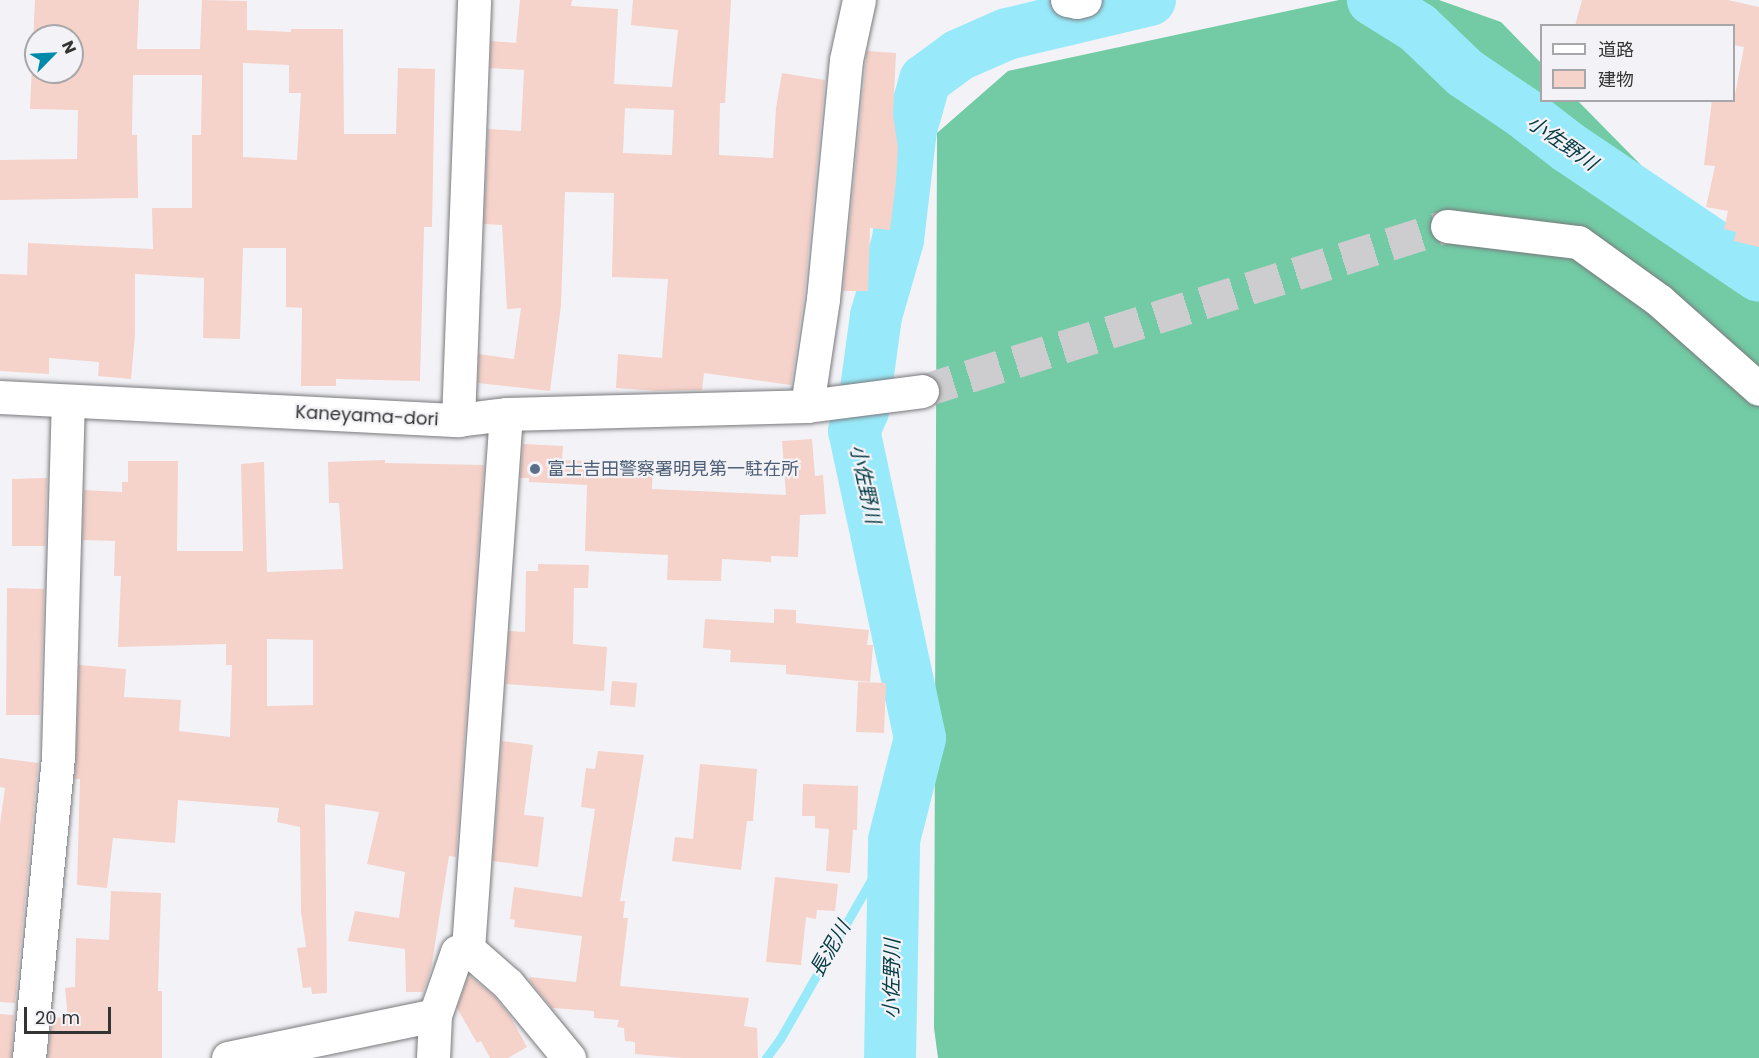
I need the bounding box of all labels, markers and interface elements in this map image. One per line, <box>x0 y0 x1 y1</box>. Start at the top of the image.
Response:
north arrow <box>24 24 84 84</box>
legend <box>1540 24 1735 102</box>
text: N <box>56 37 82 57</box>
text: 道路 <box>1598 37 1634 62</box>
text: 建物 <box>1598 67 1634 92</box>
water label: 小佐野川 <box>1522 110 1602 176</box>
street label: Kaneyama-dori <box>295 401 439 431</box>
water label: 小佐野川 <box>845 442 885 526</box>
place label: 富士吉田警察署明見第一駐在所 <box>547 458 799 480</box>
marker: 富士吉田警察署明見第一駐在所 <box>528 462 542 476</box>
water label: 長泥川 <box>805 917 855 981</box>
water label: 小佐野川 <box>879 939 905 1019</box>
scale bar <box>27 995 114 1033</box>
text: 20 m <box>35 1005 80 1030</box>

